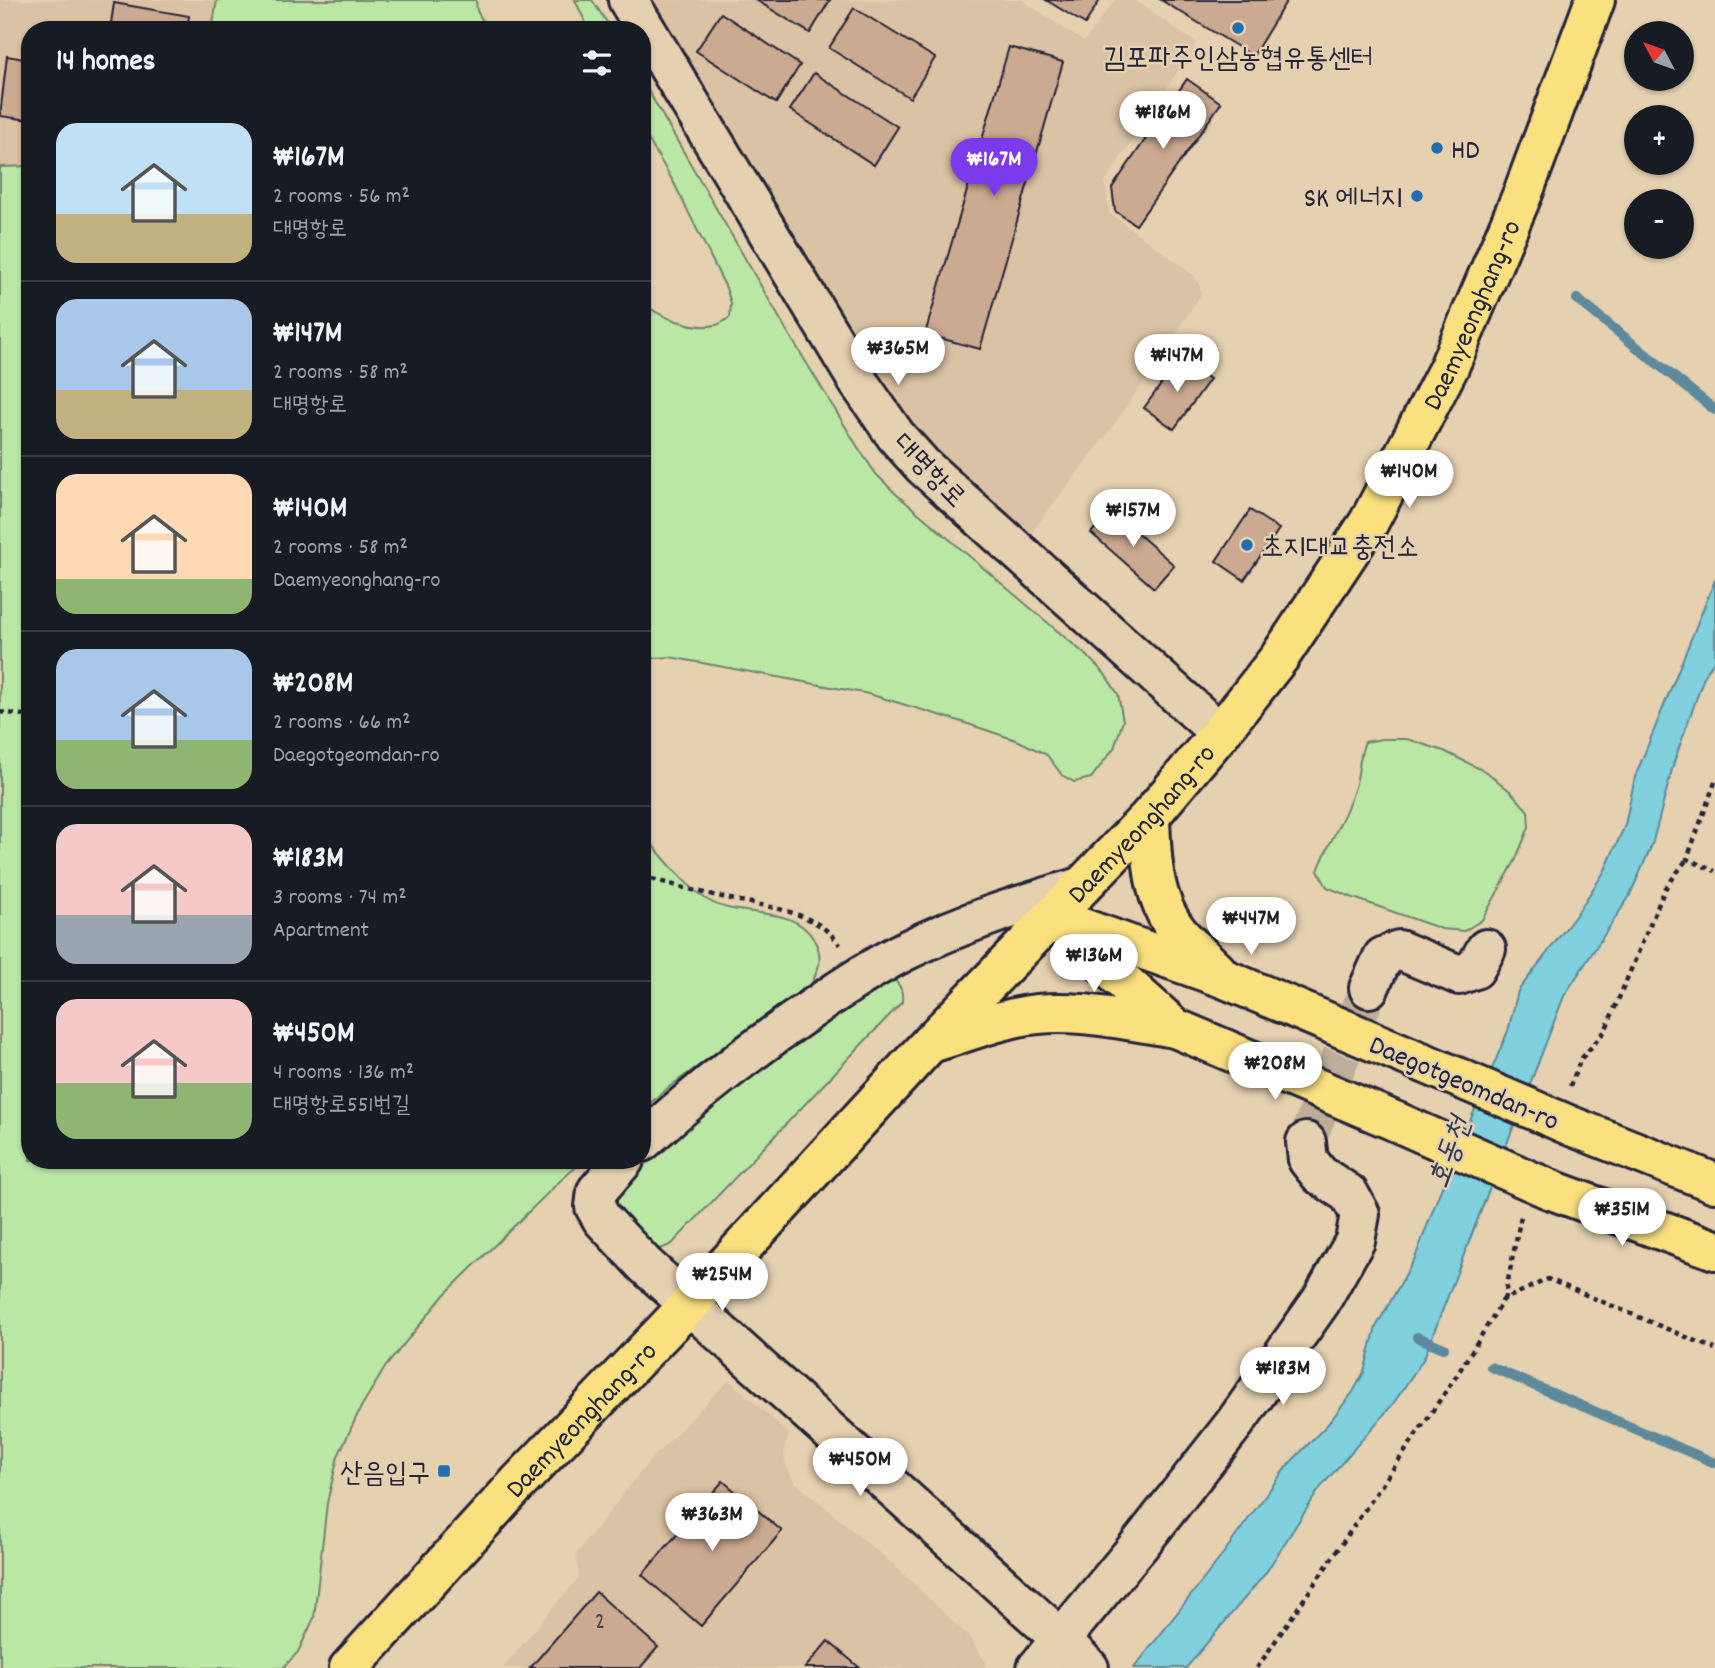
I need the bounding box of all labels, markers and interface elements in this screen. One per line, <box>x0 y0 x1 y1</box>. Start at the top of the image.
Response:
marker: 김포파주인삼농협유통센터 <box>1230 20 1246 36</box>
north arrow <box>1624 21 1694 91</box>
map controls <box>1624 21 1694 259</box>
place label: 김포파주인삼농협유통센터 <box>1103 41 1373 81</box>
text: 14 homes <box>56 42 155 85</box>
icon: filters <box>578 44 616 82</box>
pin: ₩186M <box>1114 92 1212 151</box>
text: ₩186M <box>1135 97 1191 130</box>
button: + <box>1624 105 1694 175</box>
place label: HD <box>1451 133 1480 173</box>
text: ₩167M <box>273 138 345 181</box>
pin: ₩167M <box>945 138 1043 198</box>
marker: HD <box>1429 140 1445 156</box>
text: ₩167M <box>967 144 1021 177</box>
icon: home <box>112 151 196 235</box>
text: 2 rooms · 56 m² <box>273 181 410 214</box>
place label: SK 에너지 <box>1304 181 1403 221</box>
marker: SK 에너지 <box>1409 188 1425 204</box>
button: − <box>1624 189 1694 259</box>
text: 대명항로 <box>273 214 347 247</box>
street label: Daemyeonghang-ro <box>1415 215 1534 419</box>
text: ₩147M <box>273 314 342 357</box>
icon: home <box>112 327 196 411</box>
pin: ₩365M <box>849 328 947 387</box>
text: ₩365M <box>867 333 929 366</box>
pin: ₩147M <box>1128 334 1226 394</box>
text: ₩147M <box>1150 340 1204 373</box>
text: 2 rooms · 58 m² <box>273 357 408 390</box>
text: 대명항로 <box>273 390 347 423</box>
street label: 대명항로 <box>882 426 973 519</box>
pin: ₩140M <box>1360 450 1458 510</box>
text: ₩140M <box>1381 456 1437 489</box>
text: ₩140M <box>273 489 347 532</box>
pin: ₩157M <box>1084 490 1182 549</box>
text: ₩157M <box>1106 495 1160 528</box>
icon: home <box>112 502 196 586</box>
place label: 초지대교충전소 <box>1261 530 1419 570</box>
text: 2 rooms · 58 m² <box>273 532 408 565</box>
marker: 초지대교충전소 <box>1239 537 1255 553</box>
text: Daemyeonghang-ro <box>273 565 441 598</box>
text: ₩208M <box>273 664 353 707</box>
icon: home <box>112 677 196 761</box>
text: 2 rooms · 66 m² <box>273 707 411 740</box>
street label: Daemyeonghang-ro <box>1060 737 1227 915</box>
text: Daegotgeomdan-ro <box>273 740 440 773</box>
text: ₩183M <box>273 839 344 882</box>
icon: home <box>112 852 196 936</box>
text: 3 rooms · 74 m² <box>273 882 407 915</box>
pin: ₩447M <box>1202 898 1300 957</box>
text: ₩447M <box>1222 903 1280 936</box>
text: Apartment <box>273 915 369 948</box>
pin: ₩136M <box>1045 934 1143 994</box>
text: ₩136M <box>1066 940 1122 973</box>
text: ₩450M <box>273 1014 355 1057</box>
icon: home <box>112 1027 196 1111</box>
street label: Daegotgeomdan-ro <box>1362 1028 1564 1144</box>
pin: ₩208M <box>1226 1042 1324 1102</box>
text: ₩208M <box>1244 1048 1306 1081</box>
text: 4 rooms · 136 m² <box>273 1057 414 1090</box>
text: 대명항로551번길 <box>273 1090 410 1123</box>
water label: 호동천 <box>1420 1109 1486 1195</box>
pin: ₩351M <box>1573 1188 1671 1248</box>
text: ₩351M <box>1594 1194 1650 1227</box>
pin: ₩254M <box>673 1254 771 1313</box>
text: ₩254M <box>692 1259 752 1292</box>
street label: Daemyeonghang-ro <box>498 1335 669 1509</box>
pin: ₩183M <box>1234 1348 1332 1407</box>
text: ₩183M <box>1256 1353 1310 1386</box>
pin: ₩450M <box>811 1438 909 1498</box>
text: ₩450M <box>829 1444 891 1477</box>
place label: 산음입구 <box>340 1456 430 1496</box>
marker: 산음입구 <box>436 1463 452 1479</box>
pin: ₩363M <box>663 1494 761 1553</box>
text: ₩363M <box>681 1499 743 1532</box>
house number: 2 <box>595 1606 605 1640</box>

